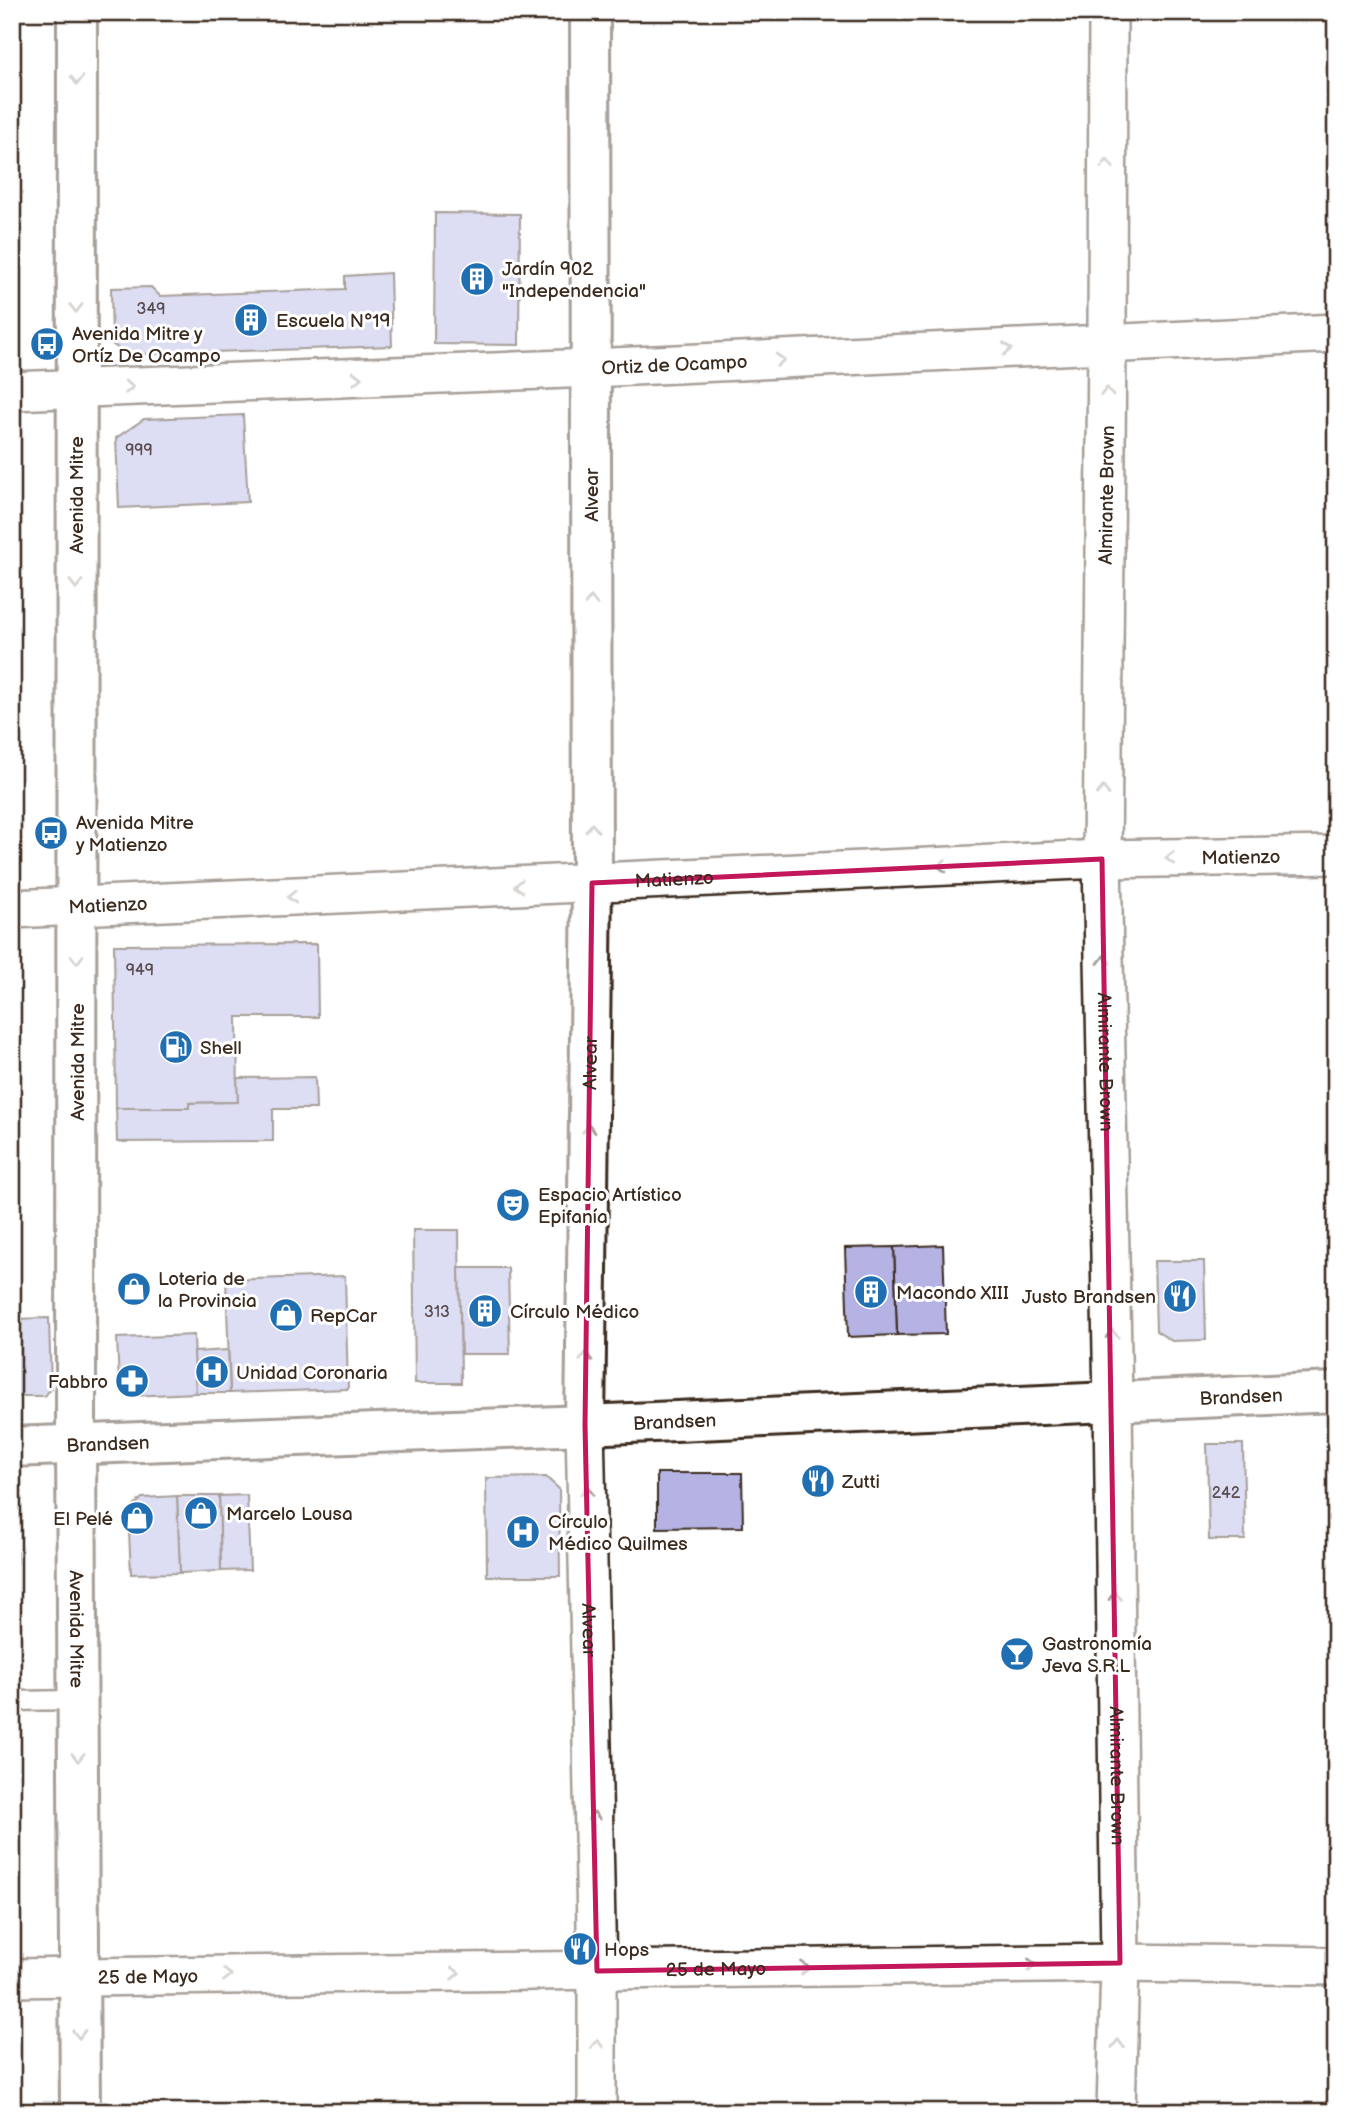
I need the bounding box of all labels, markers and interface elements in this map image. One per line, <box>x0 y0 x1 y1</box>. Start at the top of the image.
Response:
one-way arrow <box>69 76 85 86</box>
one-way arrow <box>1099 158 1115 169</box>
place label: Jardín 902 "Independencia" <box>502 258 646 303</box>
building icon: Jardín 902 "Independencia" <box>458 260 496 298</box>
house number: 349 <box>137 300 165 319</box>
building icon: Escuela Nº19 <box>232 301 270 339</box>
one-way arrow <box>68 303 84 314</box>
place label: Escuela Nº19 <box>276 310 391 333</box>
place label: Avenida Mitre y Ortíz De Ocampo <box>72 323 221 368</box>
bus stop icon: Avenida Mitre y Ortíz De Ocampo <box>28 325 66 363</box>
one-way arrow <box>1002 342 1013 357</box>
street label: Ortiz de Ocampo <box>601 351 748 380</box>
one-way arrow <box>775 352 786 367</box>
one-way arrow <box>352 370 363 385</box>
one-way arrow <box>124 380 135 395</box>
one-way arrow <box>1099 386 1115 396</box>
street label: Almirante Brown <box>1095 425 1120 565</box>
street label: Avenida Mitre <box>66 436 89 554</box>
house number: 999 <box>125 441 153 460</box>
street label: Alvear <box>581 467 604 522</box>
one-way arrow <box>68 580 84 590</box>
one-way arrow <box>583 595 599 605</box>
one-way arrow <box>1095 785 1111 795</box>
place label: Avenida Mitre y Matienzo <box>75 812 194 857</box>
bus stop icon: Avenida Mitre y Matienzo <box>32 814 70 852</box>
one-way arrow <box>584 822 600 833</box>
street label: Matienzo <box>1201 846 1281 870</box>
one-way arrow <box>1164 850 1174 866</box>
one-way arrow <box>936 859 947 874</box>
street label: Matienzo <box>634 867 714 893</box>
one-way arrow <box>513 878 524 893</box>
one-way arrow <box>286 889 297 904</box>
street label: Matienzo <box>68 893 148 919</box>
one-way arrow <box>69 954 85 965</box>
one-way arrow <box>1096 954 1112 964</box>
house number: 949 <box>126 961 154 980</box>
street label: Almirante Brown <box>1092 992 1118 1132</box>
street label: Avenida Mitre <box>67 1003 90 1121</box>
fuel station icon: Shell <box>157 1028 195 1066</box>
street label: Alvear <box>579 1035 603 1090</box>
place label: Shell <box>200 1037 242 1060</box>
one-way arrow <box>581 1123 597 1134</box>
place label: Espacio Artístico Epifanía <box>538 1184 682 1229</box>
theatre icon: Espacio Artístico Epifanía <box>494 1186 532 1224</box>
place label: Loteria de la Provincia <box>158 1268 257 1313</box>
shop icon: Loteria de la Provincia <box>115 1270 153 1308</box>
building icon: Macondo XIII <box>852 1273 890 1311</box>
restaurant icon: Justo Brandsen <box>1161 1277 1199 1315</box>
place label: Macondo XIII <box>896 1282 1009 1305</box>
place label: Justo Brandsen <box>1022 1286 1156 1309</box>
building icon: Círculo Médico <box>466 1292 504 1330</box>
shop icon: RepCar <box>267 1296 305 1334</box>
place label: Círculo Médico <box>510 1301 639 1324</box>
house number: 313 <box>424 1303 450 1322</box>
place label: RepCar <box>310 1305 378 1328</box>
one-way arrow <box>1104 1328 1119 1339</box>
one-way arrow <box>578 1351 594 1361</box>
hospital icon: Unidad Coronaria <box>193 1353 231 1391</box>
pharmacy icon: Fabbro <box>113 1362 151 1400</box>
place label: Unidad Coronaria <box>236 1362 388 1385</box>
place label: Fabbro <box>48 1371 108 1394</box>
street label: Brandsen <box>1199 1384 1283 1411</box>
street label: Brandsen <box>632 1409 717 1436</box>
street label: Brandsen <box>66 1432 150 1458</box>
restaurant icon: Zutti <box>799 1462 837 1500</box>
place label: Zutti <box>841 1471 880 1494</box>
house number: 242 <box>1212 1484 1241 1503</box>
one-way arrow <box>579 1485 595 1495</box>
shop icon: Marcelo Lousa <box>182 1494 220 1532</box>
shop icon: El Pelé <box>118 1499 156 1537</box>
place label: Marcelo Lousa <box>226 1503 353 1526</box>
place label: El Pelé <box>53 1508 113 1531</box>
place label: Círculo Médico Quilmes <box>548 1511 688 1556</box>
hospital icon: Círculo Médico Quilmes <box>504 1513 542 1551</box>
street label: Avenida Mitre <box>64 1570 87 1688</box>
one-way arrow <box>1108 1590 1123 1601</box>
street label: Alvear <box>576 1603 600 1658</box>
place label: Gastronomía Jeva S.R.L <box>1042 1633 1152 1678</box>
bar icon: Gastronomía Jeva S.R.L <box>998 1635 1036 1673</box>
street label: Almirante Brown <box>1104 1706 1129 1846</box>
one-way arrow <box>70 1753 86 1763</box>
one-way arrow <box>586 1810 601 1821</box>
restaurant icon: Hops <box>561 1930 599 1968</box>
place label: Hops <box>604 1939 649 1962</box>
one-way arrow <box>1027 1957 1038 1972</box>
street label: 25 de Mayo <box>666 1958 766 1982</box>
one-way arrow <box>800 1960 811 1976</box>
street label: 25 de Mayo <box>98 1965 198 1990</box>
one-way arrow <box>450 1965 461 1981</box>
one-way arrow <box>222 1968 233 1983</box>
one-way arrow <box>71 2029 87 2040</box>
one-way arrow <box>589 2038 605 2048</box>
one-way arrow <box>1110 2038 1126 2048</box>

